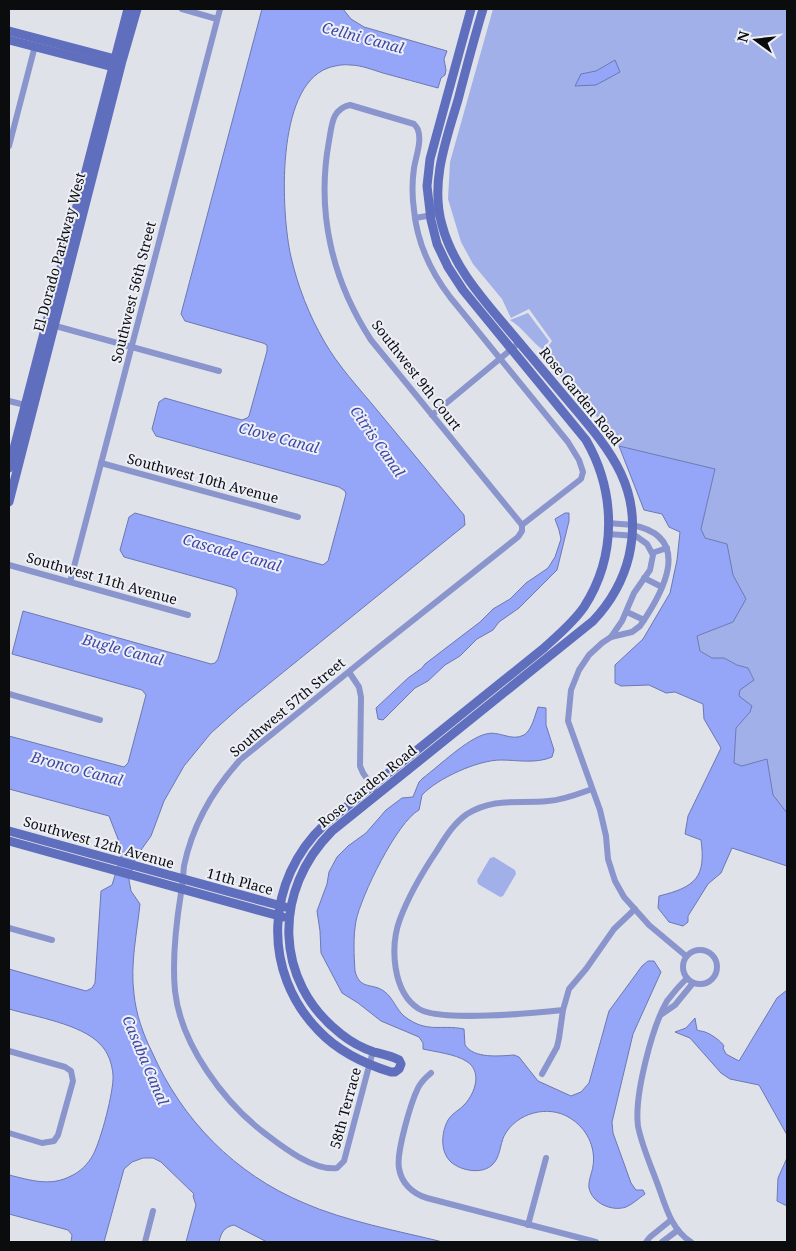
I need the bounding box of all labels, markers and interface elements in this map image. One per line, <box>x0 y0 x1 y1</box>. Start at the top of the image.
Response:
north arrow <box>731 15 781 65</box>
water label: Cellni Canal <box>320 17 406 58</box>
text: N <box>732 29 754 44</box>
street label: El Dorado Parkway West <box>29 170 89 334</box>
street label: Southwest 56th Street <box>106 219 160 365</box>
street label: Southwest 9th Court <box>368 316 466 434</box>
street label: Rose Garden Road <box>535 343 627 450</box>
water label: Citris Canal <box>346 402 410 481</box>
water label: Clove Canal <box>237 417 322 457</box>
street label: Southwest 10th Avenue <box>125 449 281 507</box>
water label: Cascade Canal <box>181 528 284 576</box>
street label: Southwest 11th Avenue <box>24 547 180 609</box>
water label: Bugle Canal <box>79 628 166 670</box>
street label: Southwest 57th Street <box>225 653 349 761</box>
street label: Rose Garden Road <box>314 740 421 832</box>
water label: Bronco Canal <box>28 746 126 790</box>
street label: Southwest 12th Avenue <box>21 811 177 873</box>
street label: 11th Place <box>205 863 275 899</box>
water label: Casaba Canal <box>118 1012 174 1108</box>
street label: 58th Terrace <box>325 1065 365 1151</box>

